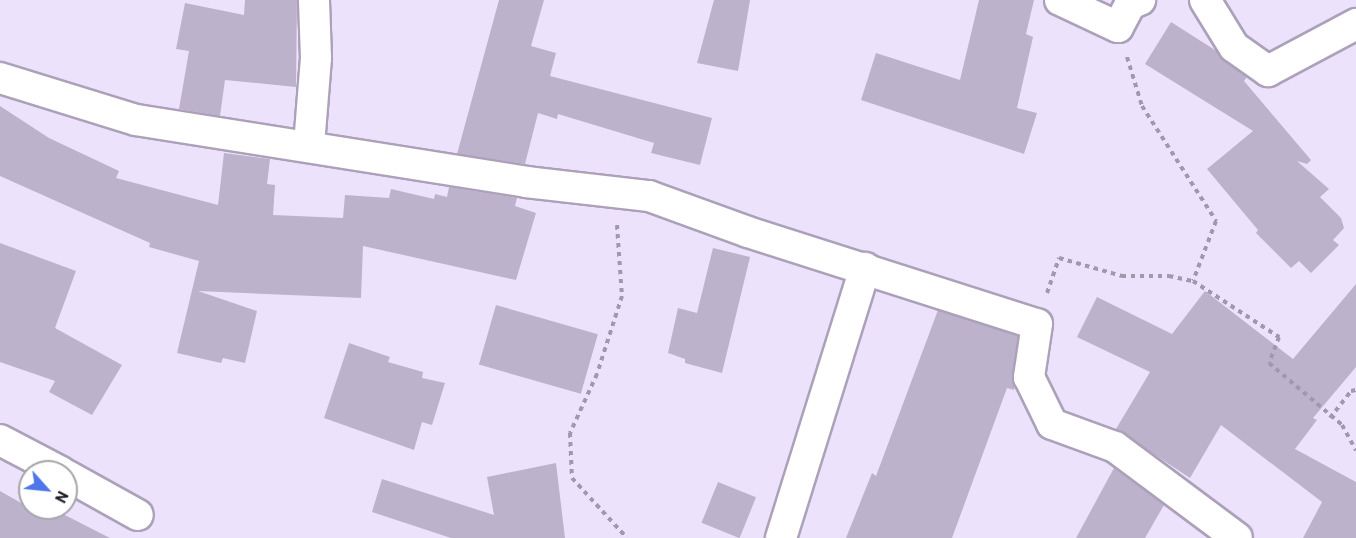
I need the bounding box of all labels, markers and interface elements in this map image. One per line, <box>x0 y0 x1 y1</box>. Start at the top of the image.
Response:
north arrow <box>18 460 78 520</box>
text: N <box>52 488 74 507</box>

